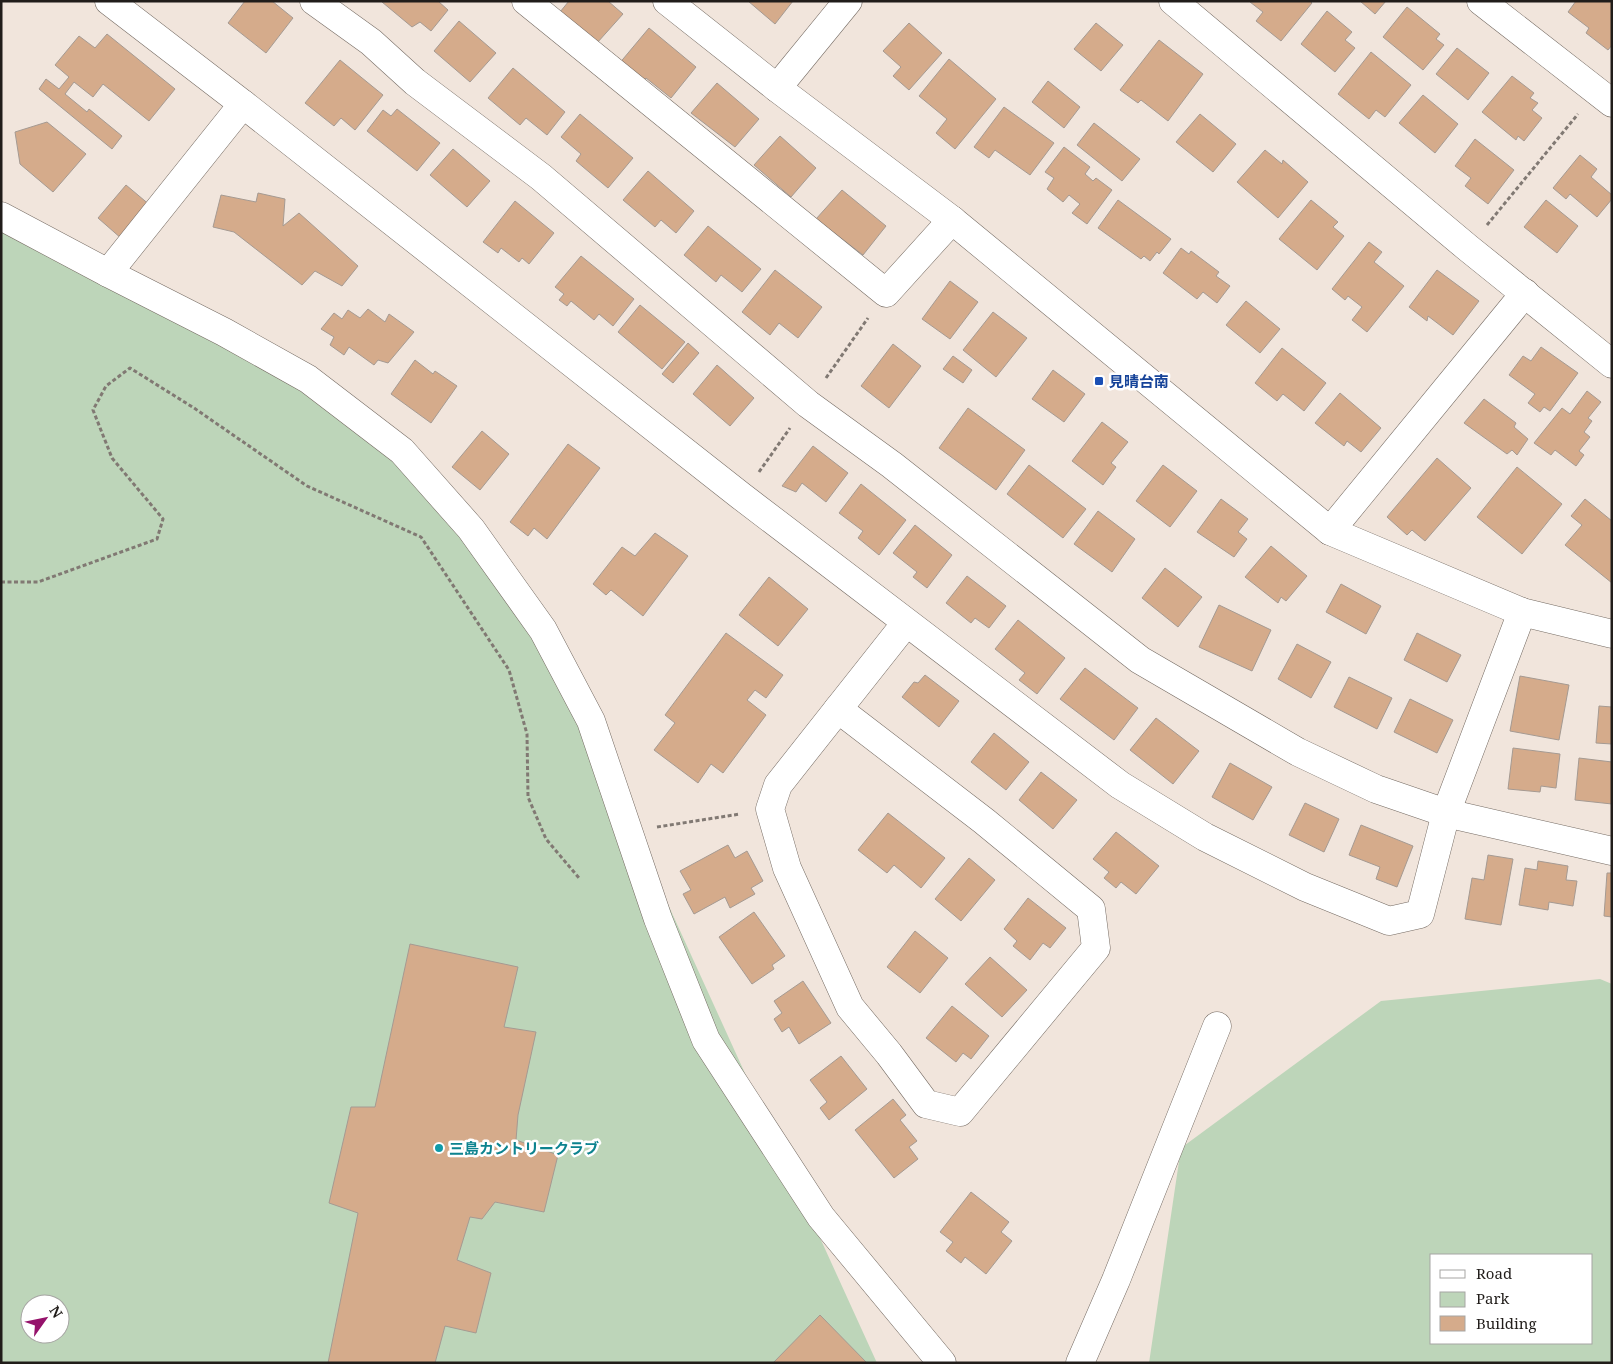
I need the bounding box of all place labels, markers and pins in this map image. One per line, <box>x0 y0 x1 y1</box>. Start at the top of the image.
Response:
place label: 見晴台南 <box>1109 371 1169 391</box>
marker: 見晴台南 <box>1093 375 1105 387</box>
place label: 三島カントリークラブ <box>449 1138 599 1158</box>
marker: 三島カントリークラブ <box>433 1142 445 1154</box>

